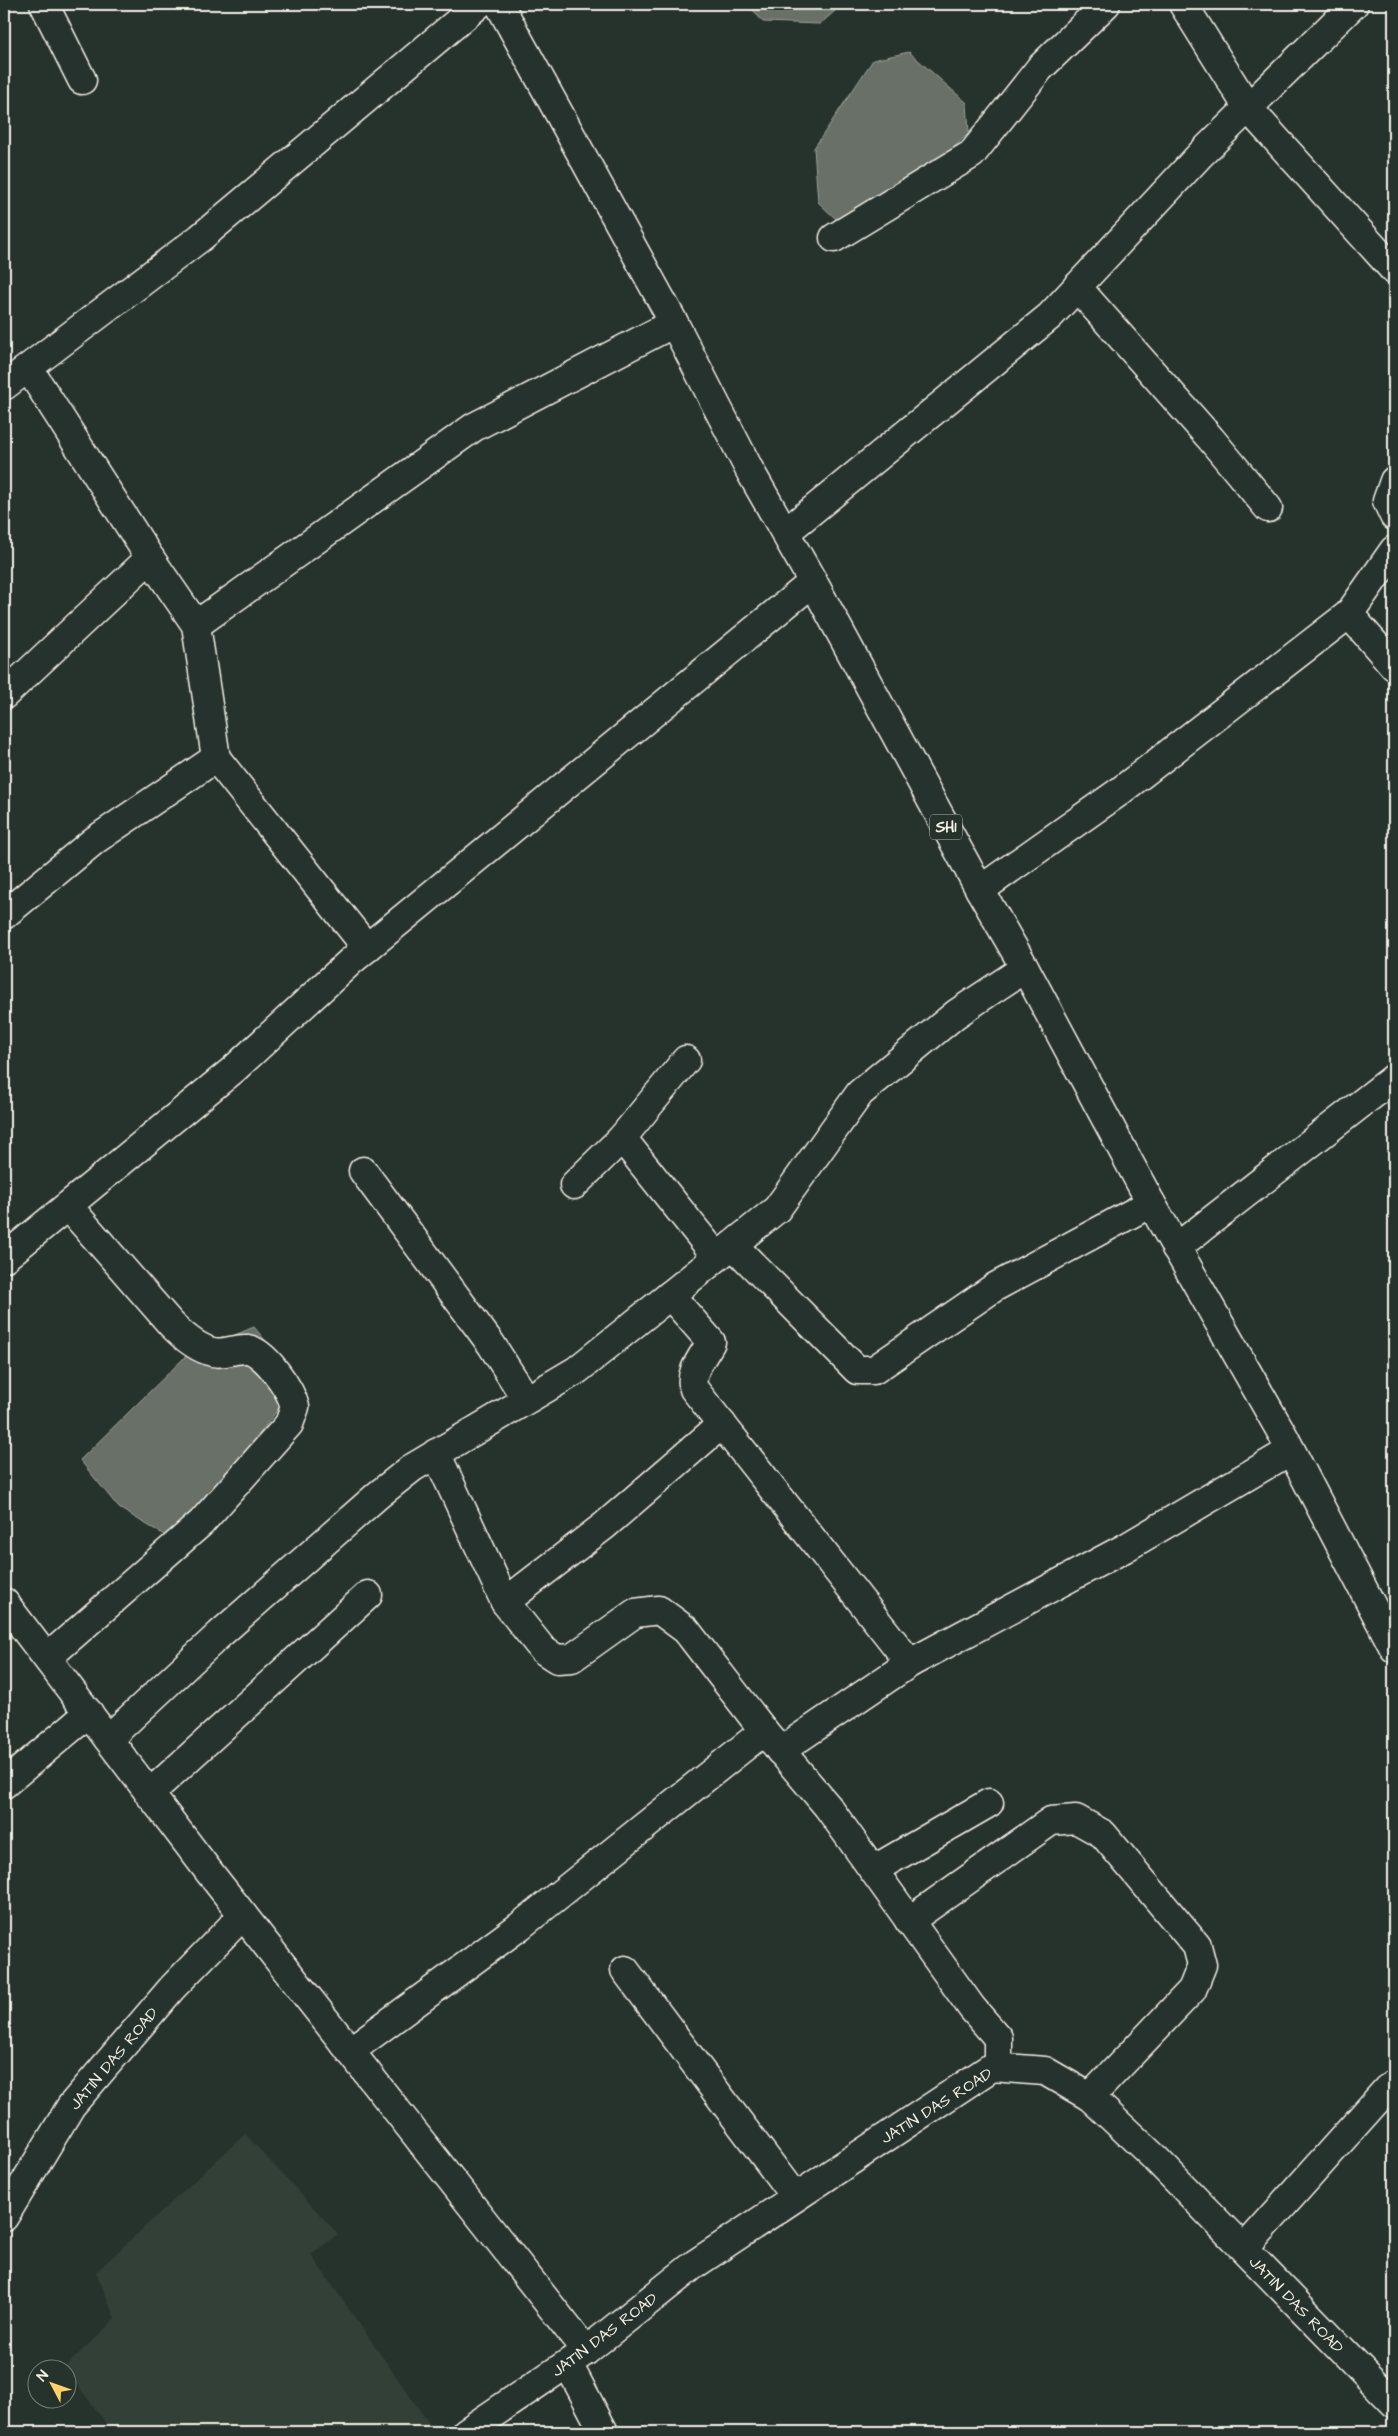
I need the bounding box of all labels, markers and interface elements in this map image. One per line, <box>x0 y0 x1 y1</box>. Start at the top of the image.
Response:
road number: SH1 <box>930 814 962 840</box>
street label: JATIN DAS ROAD <box>64 2003 163 2115</box>
street label: JATIN DAS ROAD <box>877 2063 996 2149</box>
street label: JATIN DAS ROAD <box>1244 2251 1349 2358</box>
street label: JATIN DAS ROAD <box>547 2288 662 2382</box>
north arrow <box>28 2358 78 2408</box>
text: N <box>33 2366 54 2386</box>

